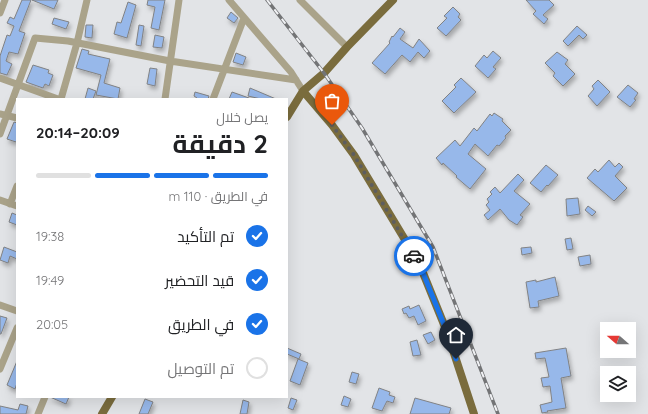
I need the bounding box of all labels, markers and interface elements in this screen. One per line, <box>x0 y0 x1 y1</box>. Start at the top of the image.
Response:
pin <box>315 84 349 125</box>
icon: bag <box>321 90 343 112</box>
text: يصل خلال <box>216 109 268 125</box>
text: 20:09–20:14 <box>36 123 120 142</box>
text: 2 دقيقة <box>172 127 268 160</box>
text: في الطريق · 110 m <box>168 188 268 204</box>
icon: check <box>246 225 268 247</box>
text: تم التأكيد <box>177 227 234 246</box>
text: 19:38 <box>36 228 64 244</box>
courier <box>394 236 434 276</box>
icon: car <box>403 245 425 267</box>
icon: check <box>246 269 268 291</box>
text: قيد التحضير <box>165 271 234 290</box>
text: 19:49 <box>36 272 64 288</box>
icon: check <box>246 313 268 335</box>
text: في الطريق <box>168 315 234 334</box>
text: 20:05 <box>36 316 68 332</box>
pin <box>439 318 473 359</box>
north arrow <box>600 322 636 358</box>
map controls <box>600 322 636 402</box>
icon: home <box>445 324 467 346</box>
text: تم التوصيل <box>168 359 234 378</box>
button: layers <box>600 366 636 402</box>

